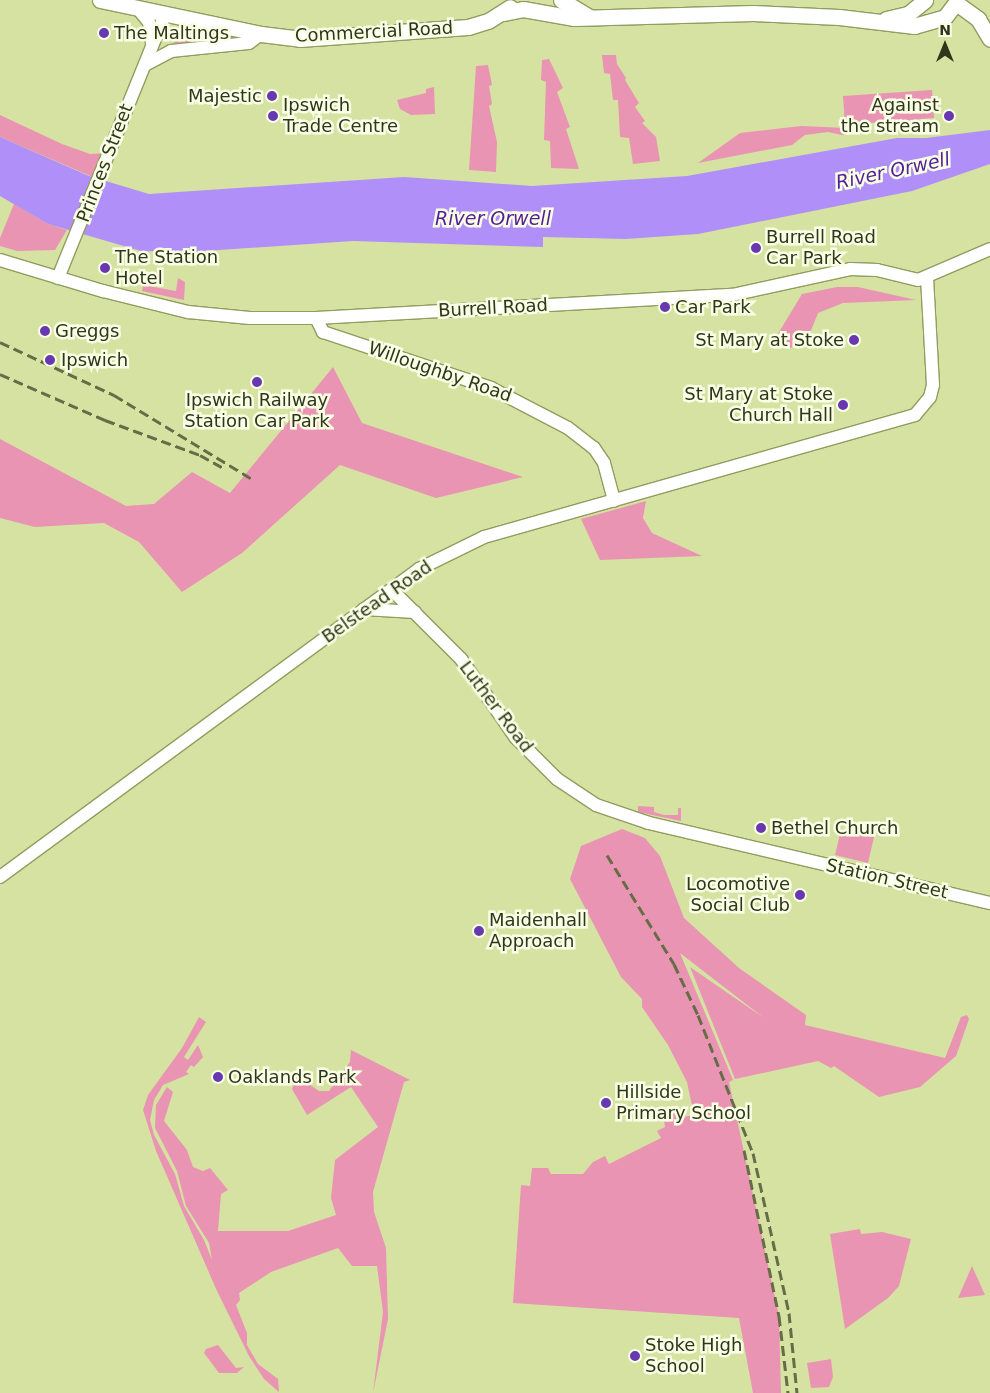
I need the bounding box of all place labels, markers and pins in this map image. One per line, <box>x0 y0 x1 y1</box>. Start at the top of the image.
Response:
place label: The Maltings <box>114 22 229 44</box>
marker: The Maltings <box>98 27 110 39</box>
place label: Majestic <box>188 85 262 107</box>
marker: Majestic <box>266 90 278 102</box>
place label: Ipswich Trade Centre <box>283 95 398 138</box>
place label: Against the stream <box>841 95 939 138</box>
marker: Ipswich Trade Centre <box>267 110 279 122</box>
marker: Against the stream <box>943 110 955 122</box>
place label: Burrell Road Car Park <box>766 227 876 270</box>
marker: Burrell Road Car Park <box>750 242 762 254</box>
place label: The Station Hotel <box>115 247 218 290</box>
marker: The Station Hotel <box>99 262 111 274</box>
place label: Car Park <box>675 296 751 318</box>
marker: Car Park <box>659 301 671 313</box>
place label: Greggs <box>55 320 119 342</box>
marker: Greggs <box>39 325 51 337</box>
place label: St Mary at Stoke <box>695 329 844 351</box>
marker: St Mary at Stoke <box>848 334 860 346</box>
place label: Ipswich <box>61 349 128 371</box>
marker: Ipswich <box>43 353 57 367</box>
marker: Ipswich Railway Station Car Park <box>251 376 263 388</box>
place label: St Mary at Stoke Church Hall <box>684 384 833 426</box>
place label: Ipswich Railway Station Car Park <box>184 390 330 432</box>
marker: St Mary at Stoke Church Hall <box>837 399 849 411</box>
place label: Bethel Church <box>771 817 898 839</box>
marker: Bethel Church <box>755 822 767 834</box>
place label: Locomotive Social Club <box>686 874 790 916</box>
marker: Locomotive Social Club <box>794 889 806 901</box>
place label: Maidenhall Approach <box>489 910 587 952</box>
marker: Maidenhall Approach <box>473 925 485 937</box>
place label: Oaklands Park <box>228 1066 356 1088</box>
marker: Oaklands Park <box>212 1071 224 1083</box>
place label: Hillside Primary School <box>616 1082 751 1124</box>
marker: Hillside Primary School <box>600 1097 612 1109</box>
place label: Stoke High School <box>645 1335 742 1378</box>
marker: Stoke High School <box>629 1350 641 1362</box>

